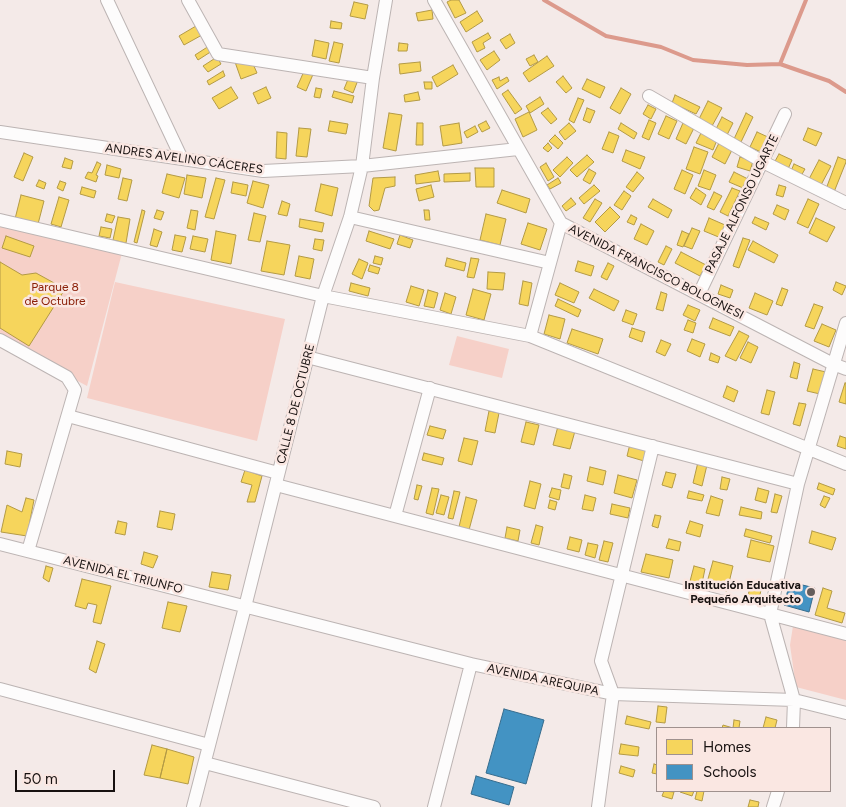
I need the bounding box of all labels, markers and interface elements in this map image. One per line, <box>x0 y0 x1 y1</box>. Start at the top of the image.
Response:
street label: PASAJE ALFONSO UGARTE <box>702 132 782 276</box>
street label: ANDRES AVELINO CÁCERES <box>104 141 264 177</box>
street label: AVENIDA FRANCISCO BOLOGNESI <box>566 221 746 323</box>
park label: Parque 8 de Octubre <box>24 280 86 308</box>
street label: CALLE 8 DE OCTUBRE <box>274 343 318 465</box>
street label: AVENIDA EL TRIUNFO <box>62 553 184 597</box>
place label: Institución Educativa Pequeño Arquitecto <box>684 578 801 606</box>
marker: Institución Educativa Pequeño Arquitecto <box>805 586 817 598</box>
street label: AVENIDA AREQUIPA <box>486 661 600 699</box>
legend <box>656 727 831 792</box>
text: Homes <box>703 738 751 756</box>
scale bar <box>18 760 118 792</box>
text: Schools <box>703 763 756 781</box>
text: 50 m <box>23 770 58 788</box>

